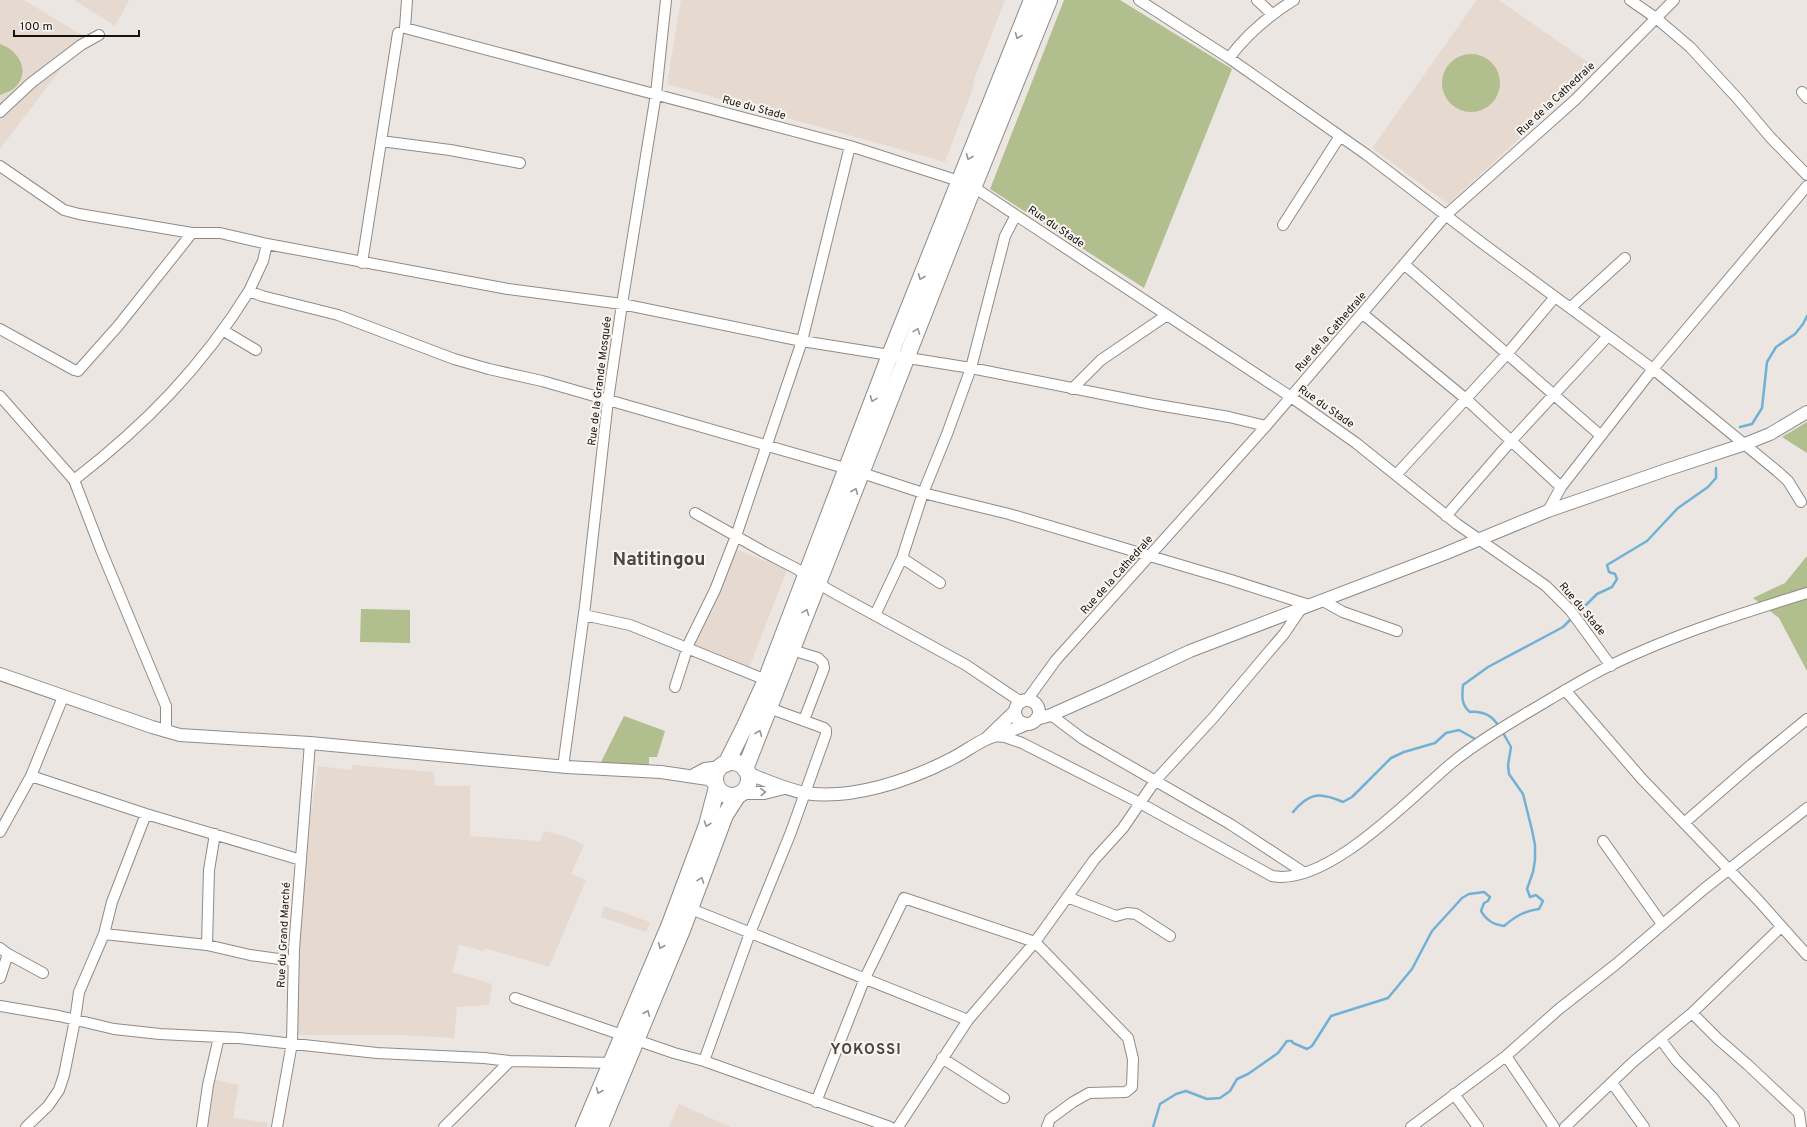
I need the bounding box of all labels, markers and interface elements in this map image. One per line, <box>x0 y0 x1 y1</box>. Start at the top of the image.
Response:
scale bar <box>14 12 139 38</box>
text: 100 m <box>20 19 53 35</box>
one-way arrow <box>1014 33 1022 40</box>
street label: Rue de la Cathedrale <box>1514 59 1598 139</box>
street label: Rue du Stade <box>721 93 787 123</box>
one-way arrow <box>965 153 973 160</box>
street label: Rue du Stade <box>1025 203 1087 251</box>
one-way arrow <box>917 274 925 281</box>
street label: Rue de la Cathedrale <box>1292 289 1370 375</box>
street label: Rue de la Grande Mosquée <box>585 315 615 447</box>
one-way arrow <box>913 328 921 335</box>
street label: Rue du Stade <box>1295 383 1357 432</box>
one-way arrow <box>870 395 878 402</box>
one-way arrow <box>850 488 858 495</box>
street label: Rue de la Cathedrale <box>1078 532 1156 617</box>
district label: Natitingou <box>612 548 706 572</box>
street label: Rue du Stade <box>1556 579 1608 639</box>
one-way arrow <box>802 609 810 616</box>
one-way arrow <box>754 730 762 738</box>
one-way arrow <box>760 788 766 797</box>
one-way arrow <box>704 821 712 828</box>
one-way arrow <box>696 876 704 883</box>
street label: Rue du Grand Marché <box>274 882 294 988</box>
one-way arrow <box>658 941 666 949</box>
one-way arrow <box>642 1010 650 1017</box>
district label: YOKOSSI <box>830 1041 902 1060</box>
one-way arrow <box>595 1087 603 1094</box>

